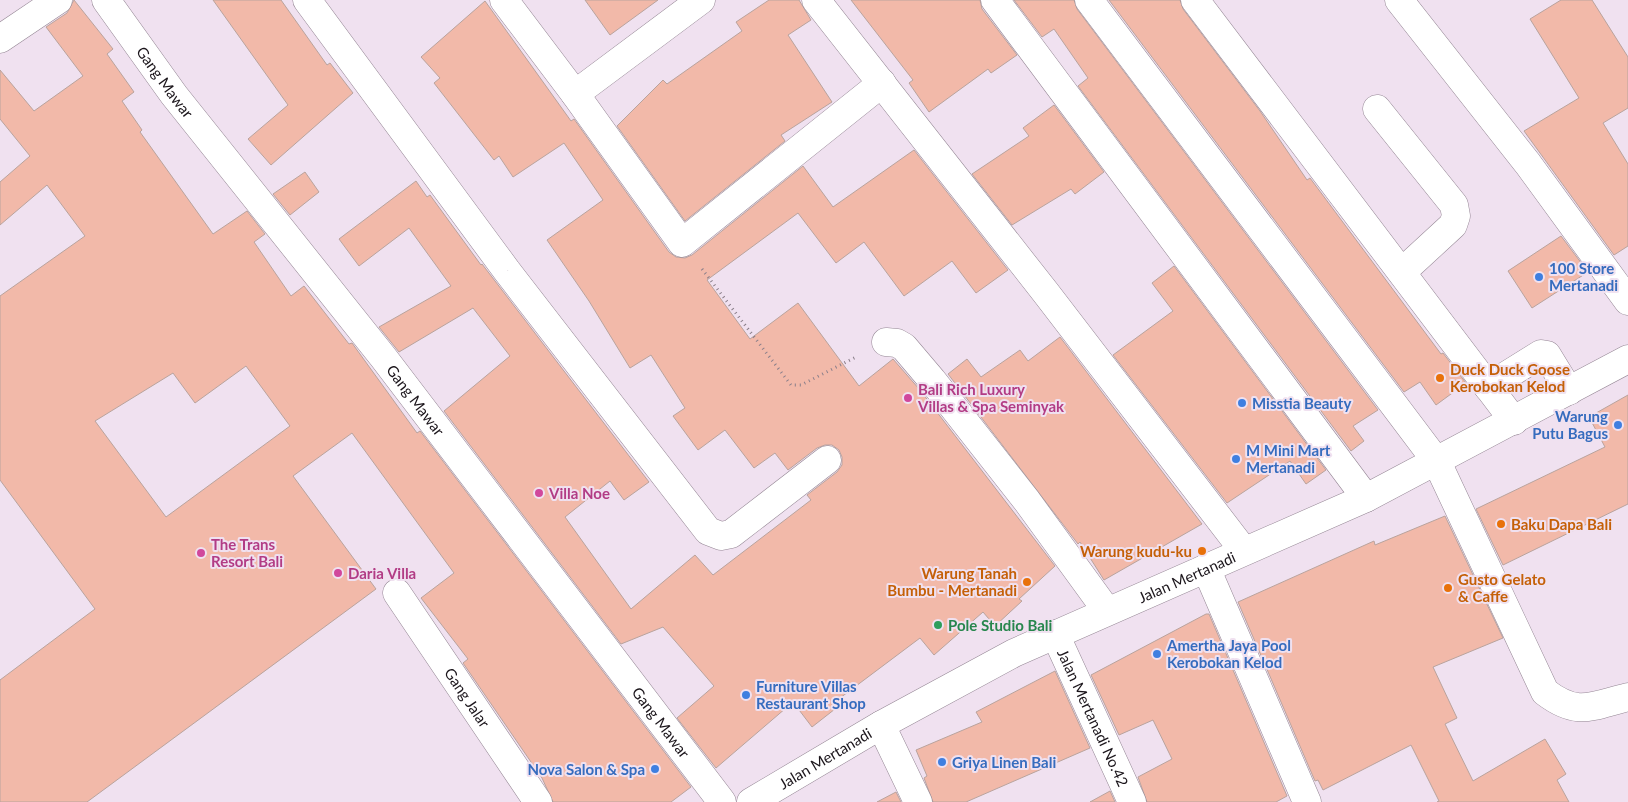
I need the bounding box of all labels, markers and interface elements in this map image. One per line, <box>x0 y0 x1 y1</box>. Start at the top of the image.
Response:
street label: Gang Mawar <box>133 43 198 122</box>
place label: 100 Store Mertanadi <box>1549 259 1618 294</box>
marker: 100 Store Mertanadi <box>1533 271 1545 283</box>
place label: Duck Duck Goose Kerobokan Kelod <box>1450 360 1570 395</box>
street label: Gang Mawar <box>383 361 449 439</box>
marker: Duck Duck Goose Kerobokan Kelod <box>1434 372 1446 384</box>
place label: Bali Rich Luxury Villas & Spa Seminyak <box>917 380 1065 415</box>
marker: Bali Rich Luxury Villas & Spa Seminyak <box>902 392 914 404</box>
place label: Misstia Beauty <box>1252 394 1351 412</box>
marker: Misstia Beauty <box>1236 397 1248 409</box>
place label: Warung Putu Bagus <box>1532 407 1608 442</box>
marker: Warung Putu Bagus <box>1612 419 1624 431</box>
place label: M Mini Mart Mertanadi <box>1246 441 1331 476</box>
marker: M Mini Mart Mertanadi <box>1230 453 1242 465</box>
place label: Villa Noe <box>548 484 610 502</box>
marker: Villa Noe <box>533 487 545 499</box>
place label: Baku Dapa Bali <box>1511 515 1612 533</box>
marker: Baku Dapa Bali <box>1495 518 1507 530</box>
place label: The Trans Resort Bali <box>211 535 283 570</box>
place label: Warung kudu-ku <box>1080 542 1192 560</box>
marker: Warung kudu-ku <box>1196 545 1208 557</box>
marker: The Trans Resort Bali <box>195 547 207 559</box>
street label: Jalan Mertanadi <box>1135 548 1238 606</box>
place label: Daria Villa <box>348 564 416 582</box>
place label: Warung Tanah Bumbu - Mertanadi <box>887 564 1017 599</box>
marker: Daria Villa <box>332 567 344 579</box>
place label: Gusto Gelato & Caffe <box>1458 570 1546 605</box>
marker: Warung Tanah Bumbu - Mertanadi <box>1021 576 1033 588</box>
marker: Gusto Gelato & Caffe <box>1442 582 1454 594</box>
place label: Pole Studio Bali <box>948 616 1053 634</box>
marker: Pole Studio Bali <box>932 619 944 631</box>
place label: Amertha Jaya Pool Kerobokan Kelod <box>1166 636 1291 671</box>
street label: Jalan Mertanadi No.42 <box>1054 646 1133 789</box>
marker: Amertha Jaya Pool Kerobokan Kelod <box>1151 648 1163 660</box>
street label: Gang Jalar <box>441 664 494 731</box>
place label: Furniture Villas Restaurant Shop <box>756 677 866 712</box>
street label: Gang Mawar <box>628 683 694 762</box>
marker: Furniture Villas Restaurant Shop <box>740 689 752 701</box>
street label: Jalan Mertanadi <box>775 724 875 793</box>
place label: Griya Linen Bali <box>952 753 1056 771</box>
marker: Griya Linen Bali <box>936 756 948 768</box>
place label: Nova Salon & Spa <box>527 760 645 778</box>
marker: Nova Salon & Spa <box>649 763 661 775</box>

